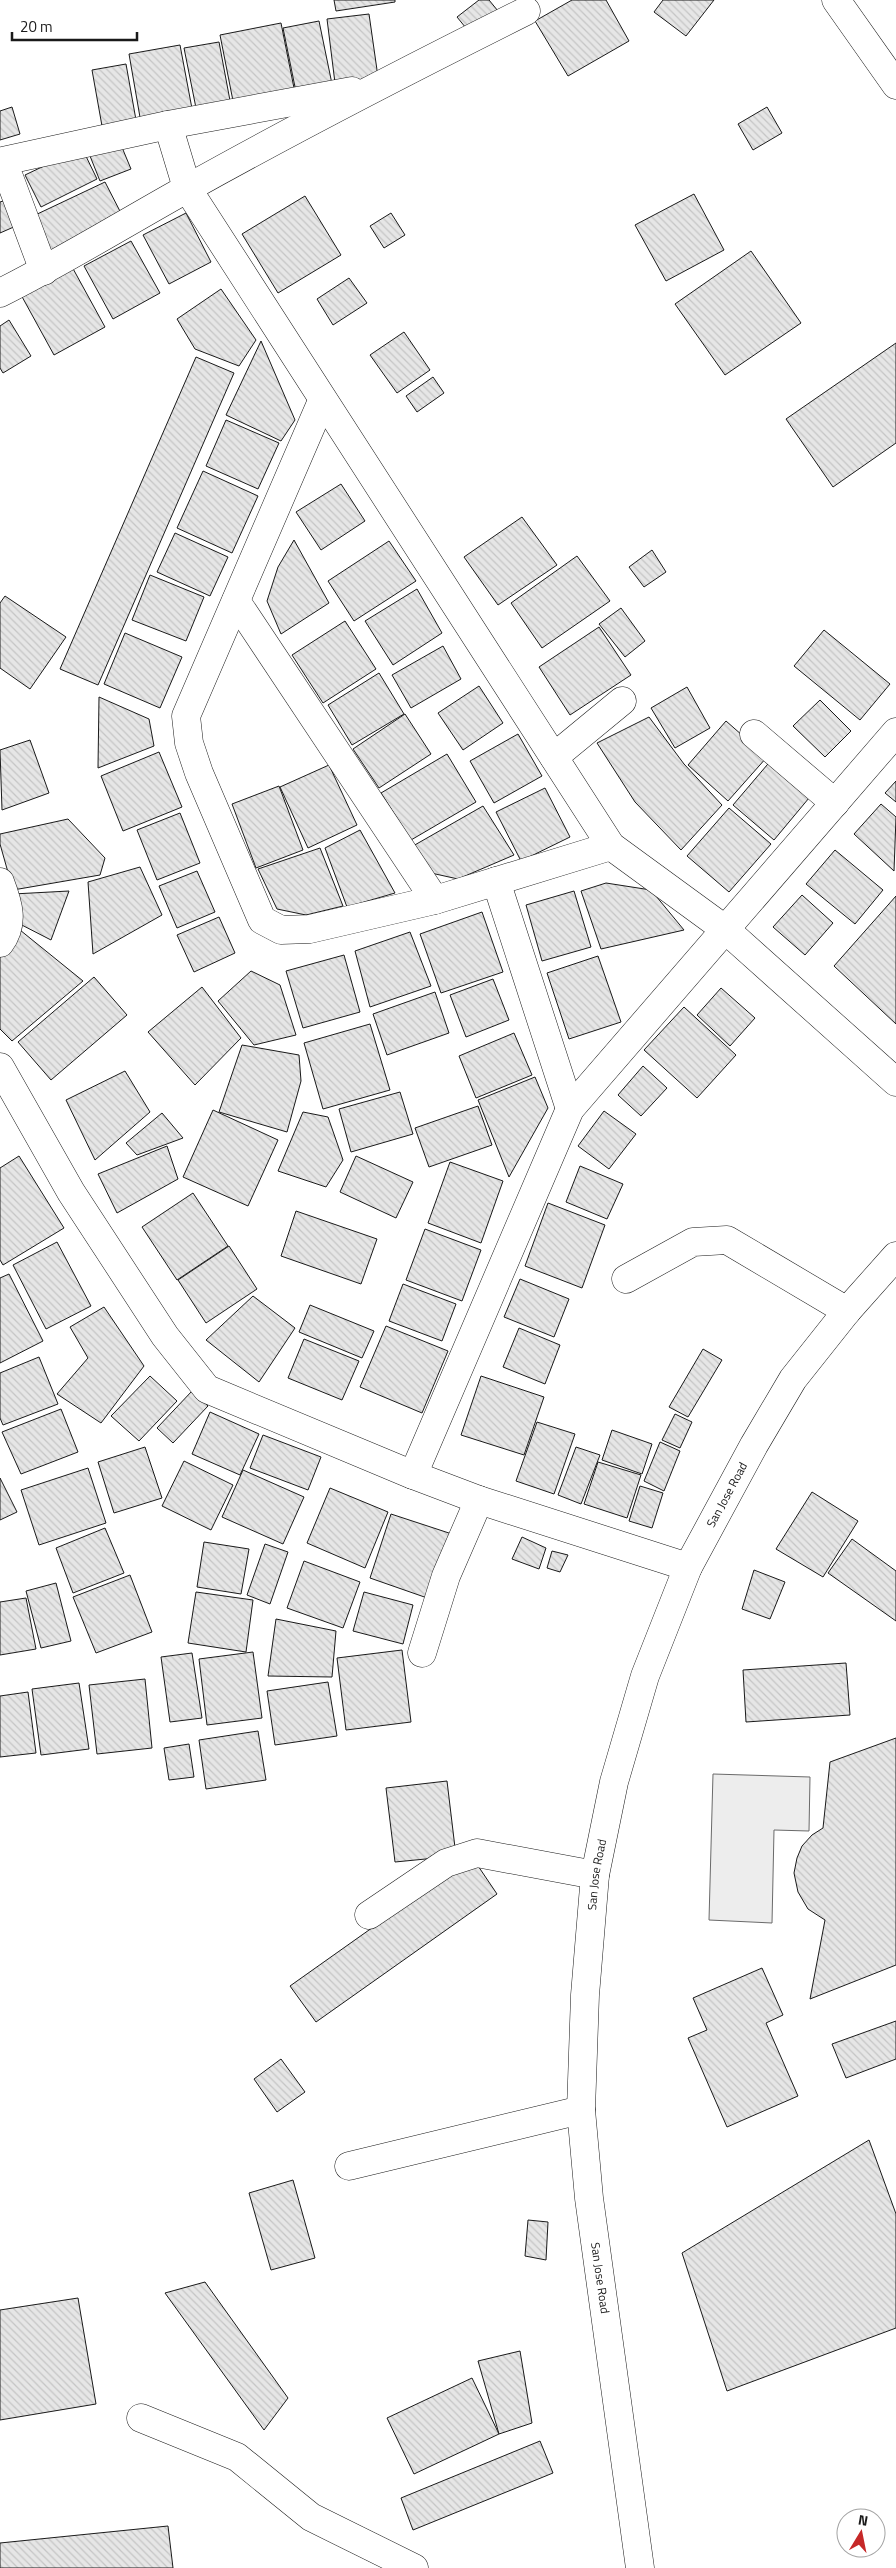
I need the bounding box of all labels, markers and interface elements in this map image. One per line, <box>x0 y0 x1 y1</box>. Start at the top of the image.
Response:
scale bar <box>12 10 138 42</box>
text: 20 m <box>20 15 53 38</box>
street label: San Jose Road <box>701 1458 752 1531</box>
street label: San Jose Road <box>582 1837 611 1911</box>
street label: San Jose Road <box>586 2241 615 2315</box>
north arrow <box>836 2508 886 2558</box>
text: N <box>857 2509 870 2531</box>

